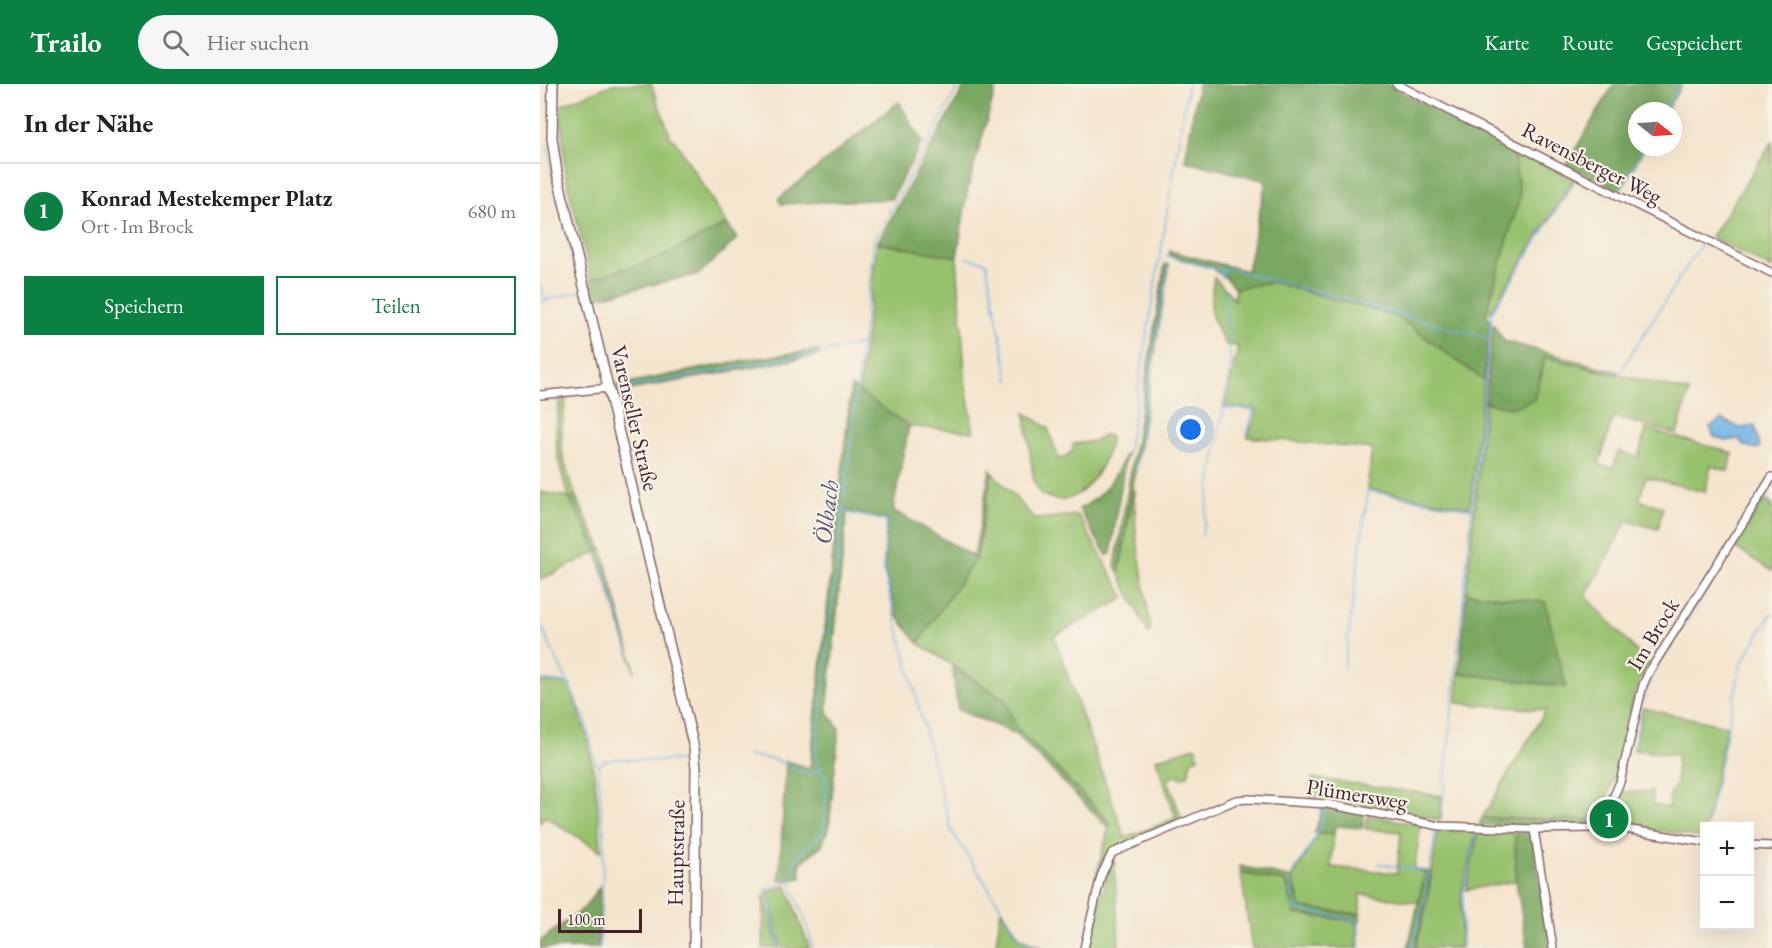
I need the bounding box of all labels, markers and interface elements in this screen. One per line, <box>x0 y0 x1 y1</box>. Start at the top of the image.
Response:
search box <box>138 15 558 69</box>
text: Trailo <box>30 24 102 60</box>
icon: search <box>159 26 192 59</box>
text: Hier suchen <box>207 28 309 57</box>
text: Karte <box>1485 29 1529 56</box>
text: Route <box>1562 29 1613 56</box>
text: Gespeichert <box>1646 29 1742 56</box>
north arrow <box>1628 102 1682 156</box>
text: In der Nähe <box>24 106 153 140</box>
street label: Ravensberger Weg <box>1517 115 1667 211</box>
text: Konrad Mestekemper Platz <box>81 184 332 213</box>
text: 1 <box>38 198 49 224</box>
text: 680 m <box>468 198 516 224</box>
text: Ort · Im Brock <box>81 213 193 239</box>
button: Speichern <box>24 276 264 335</box>
button: Teilen <box>276 276 516 335</box>
street label: Varenseller Straße <box>604 342 666 494</box>
your location <box>1176 415 1205 444</box>
water label: Ölbach <box>807 478 845 546</box>
street label: Im Brock <box>1620 592 1686 676</box>
street label: Plümersweg <box>1304 772 1410 816</box>
pin: 1 <box>1590 796 1628 842</box>
street label: Hauptstraße <box>661 799 691 906</box>
map controls <box>1700 822 1754 930</box>
button: + <box>1700 822 1754 876</box>
button: − <box>1700 876 1754 930</box>
scale bar <box>558 906 642 934</box>
text: 100 m <box>567 909 606 930</box>

